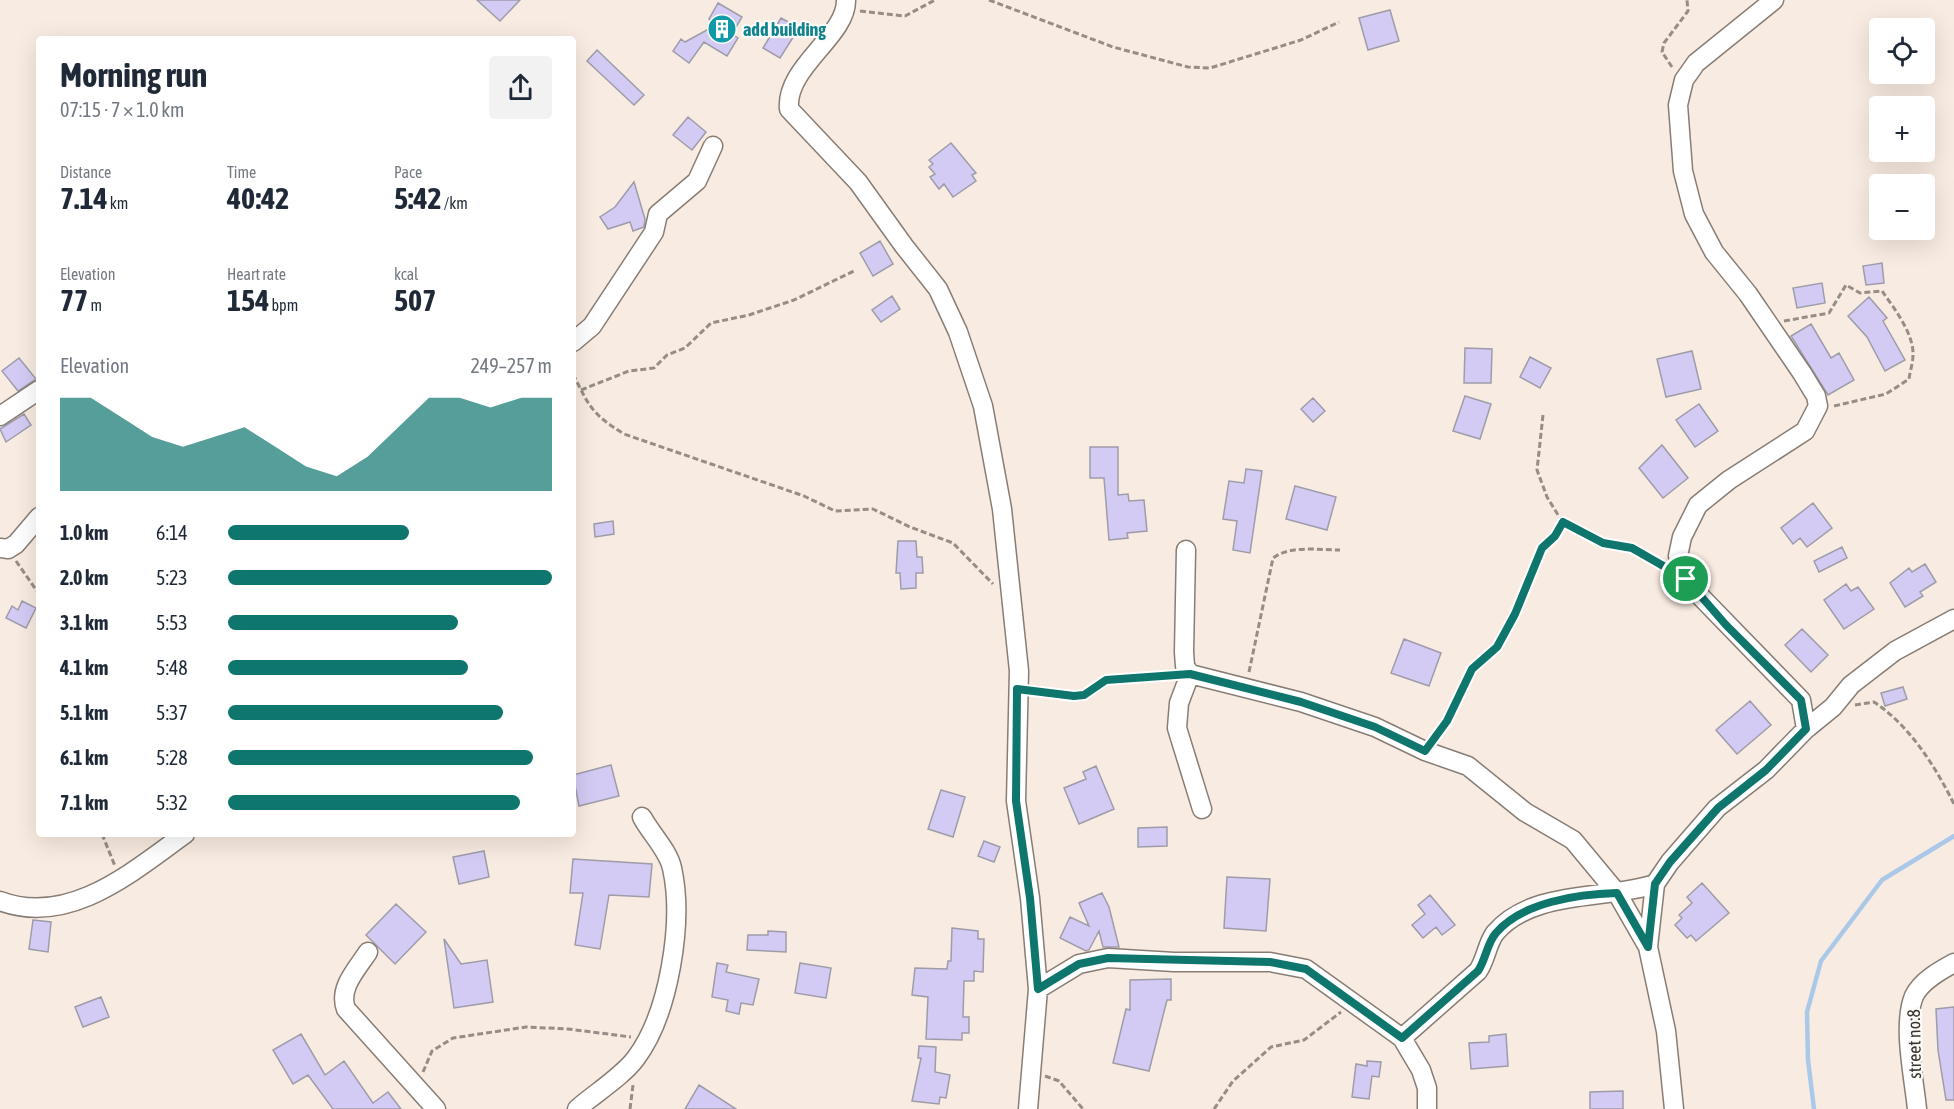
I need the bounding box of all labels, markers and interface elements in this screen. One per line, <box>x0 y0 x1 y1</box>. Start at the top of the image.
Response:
building icon: add building <box>706 13 738 45</box>
map controls <box>1869 18 1935 240</box>
button: locate <box>1869 18 1935 84</box>
place label: add building <box>743 19 826 40</box>
text: Morning run <box>60 56 207 94</box>
button: share <box>489 56 552 119</box>
button: + <box>1869 96 1935 162</box>
text: 07:15 · 7 × 1.0 km <box>60 98 185 121</box>
text: Distance <box>60 163 111 181</box>
text: Time <box>227 163 256 181</box>
text: Pace <box>394 163 422 181</box>
button: − <box>1869 174 1935 240</box>
text: 7.14 <box>60 181 108 215</box>
text: 40:42 <box>227 181 289 215</box>
text: 5:42 <box>394 181 442 215</box>
text: km <box>108 194 128 212</box>
text: /km <box>442 194 468 212</box>
text: Elevation <box>60 265 115 283</box>
text: Heart rate <box>227 265 286 283</box>
text: kcal <box>394 265 418 283</box>
text: 77 <box>60 283 88 317</box>
text: 154 <box>227 283 269 317</box>
text: 507 <box>394 283 436 317</box>
text: m <box>88 296 102 314</box>
text: bpm <box>269 296 298 314</box>
text: Elevation <box>60 354 129 377</box>
text: 249–257 m <box>470 354 552 377</box>
text: 1.0 km <box>60 521 108 544</box>
text: 6:14 <box>156 521 188 544</box>
pin <box>1660 553 1711 604</box>
icon: arrive <box>1669 562 1702 595</box>
text: 2.0 km <box>60 566 108 589</box>
text: 5:23 <box>156 566 188 589</box>
text: 3.1 km <box>60 611 108 634</box>
text: 5:53 <box>156 611 188 634</box>
text: 4.1 km <box>60 656 108 679</box>
text: 5:48 <box>156 656 188 679</box>
text: 5.1 km <box>60 701 108 724</box>
text: 5:37 <box>156 701 188 724</box>
text: 6.1 km <box>60 746 108 769</box>
text: 5:28 <box>156 746 188 769</box>
text: 7.1 km <box>60 791 108 814</box>
text: 5:32 <box>156 791 188 814</box>
street label: street no:8 <box>1903 1009 1925 1079</box>

